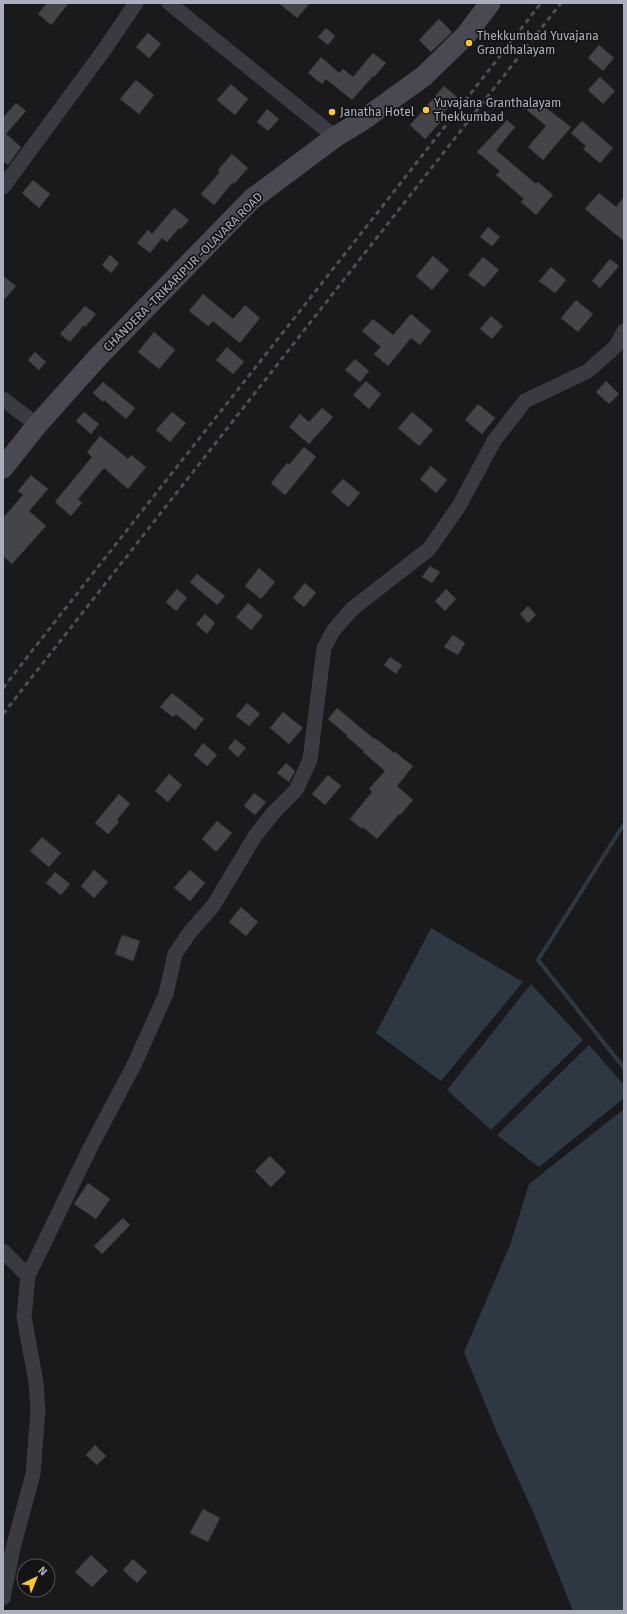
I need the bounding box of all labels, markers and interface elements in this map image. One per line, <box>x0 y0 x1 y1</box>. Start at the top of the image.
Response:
place label: Thekkumbad Yuvajana Grandhalayam <box>477 29 599 57</box>
marker: Thekkumbad Yuvajana Grandhalayam <box>464 38 474 48</box>
place label: Yuvajana Granthalayam Thekkumbad <box>434 96 561 124</box>
place label: Janatha Hotel <box>340 105 415 119</box>
marker: Yuvajana Granthalayam Thekkumbad <box>421 105 431 115</box>
marker: Janatha Hotel <box>327 107 337 117</box>
street label: CHANDERA -TRIKARIPUR -OLAVARA ROAD <box>101 189 266 354</box>
north arrow <box>16 1558 56 1598</box>
text: N <box>35 1564 50 1578</box>

